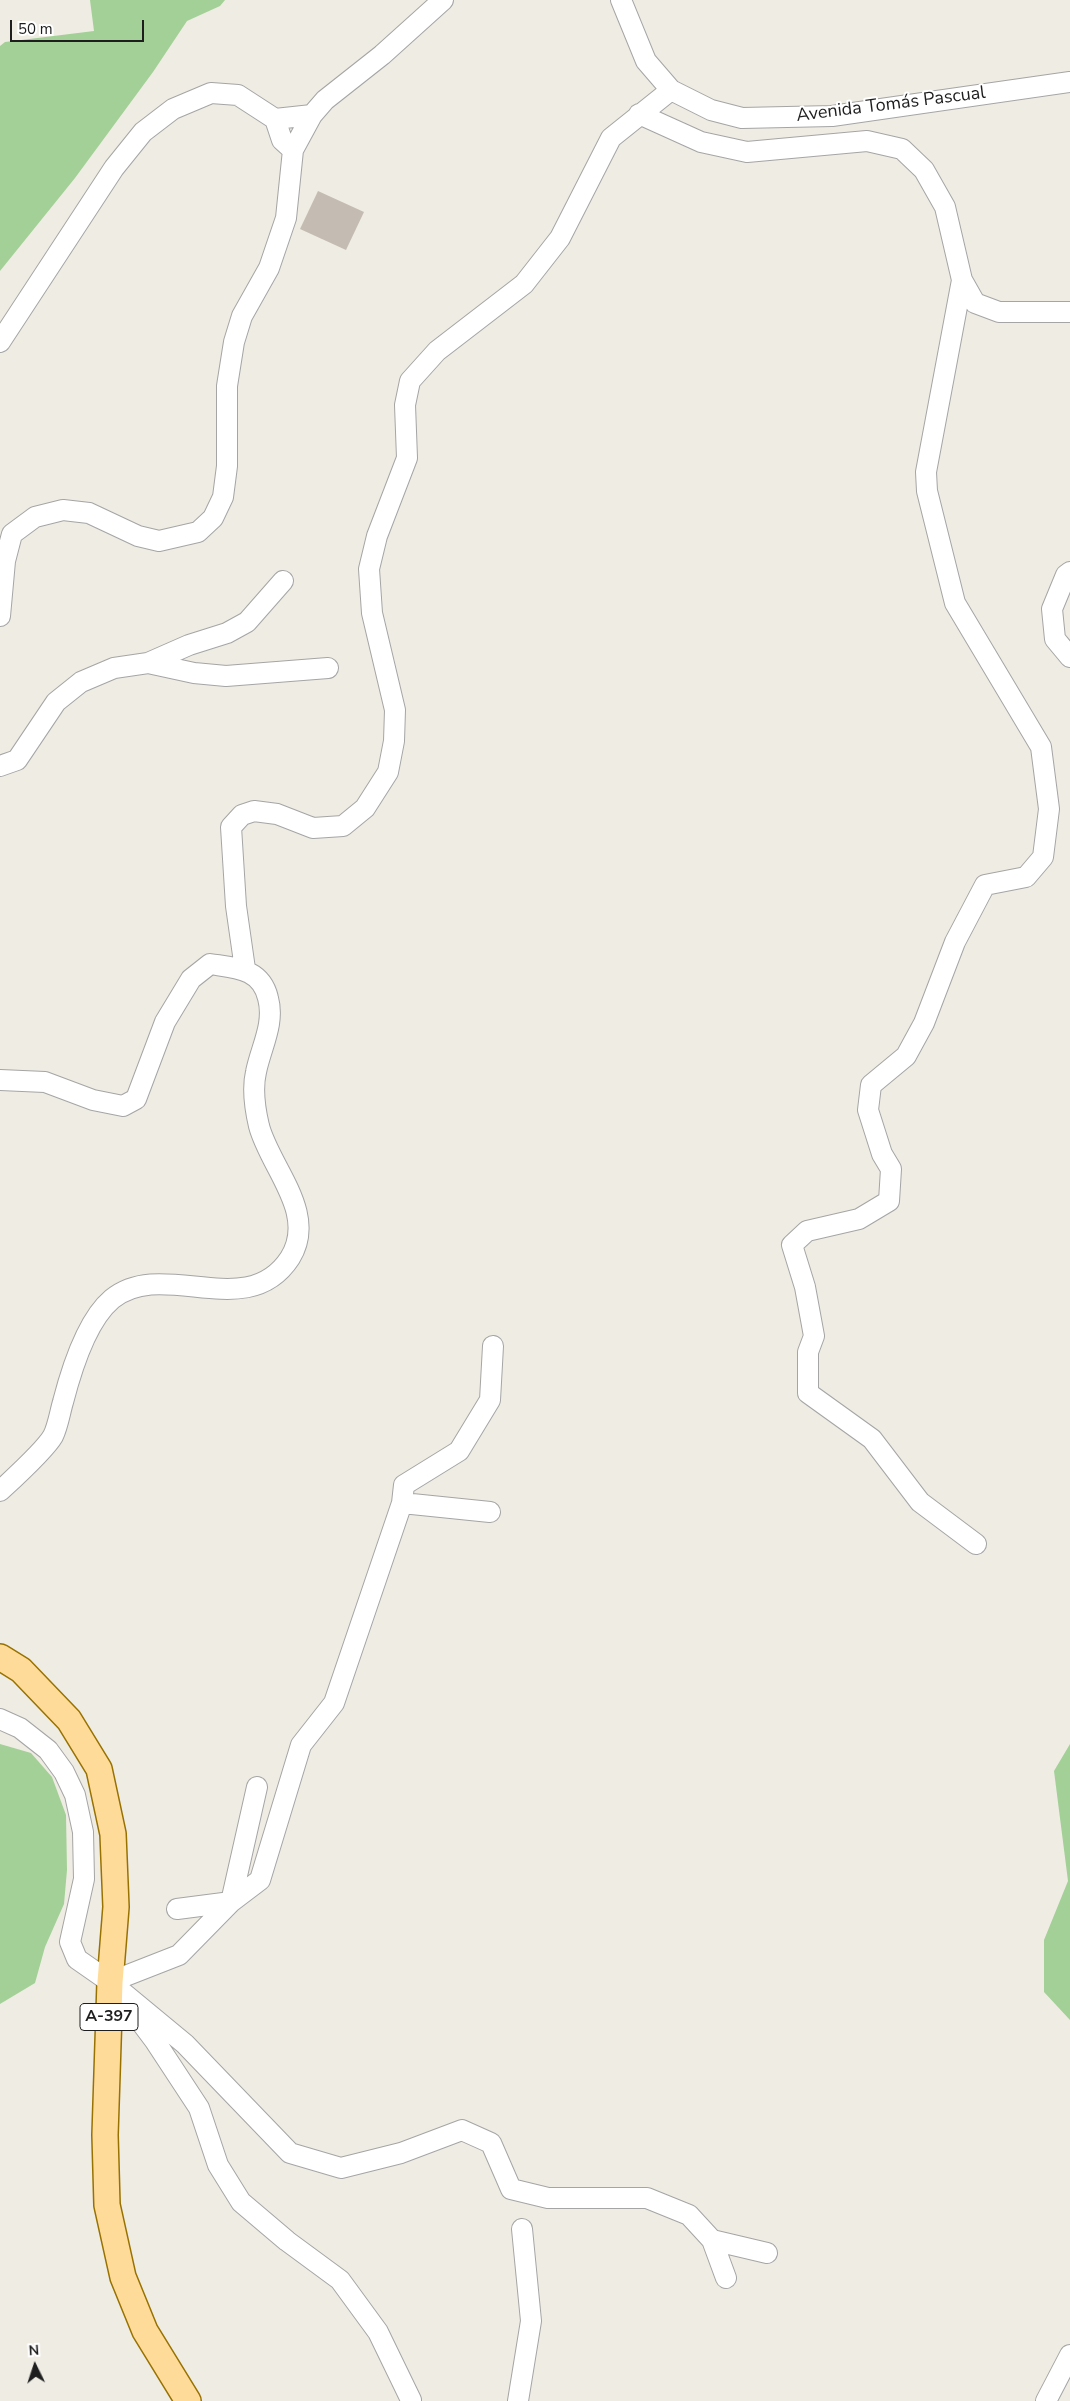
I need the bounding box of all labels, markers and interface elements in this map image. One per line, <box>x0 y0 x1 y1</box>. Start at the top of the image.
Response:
scale bar <box>12 10 146 42</box>
text: 50 m <box>18 19 53 39</box>
street label: Avenida Tomás Pascual <box>795 83 987 127</box>
road number: A-397 <box>80 2004 138 2030</box>
north arrow <box>10 2341 60 2391</box>
text: N <box>28 2341 40 2360</box>

